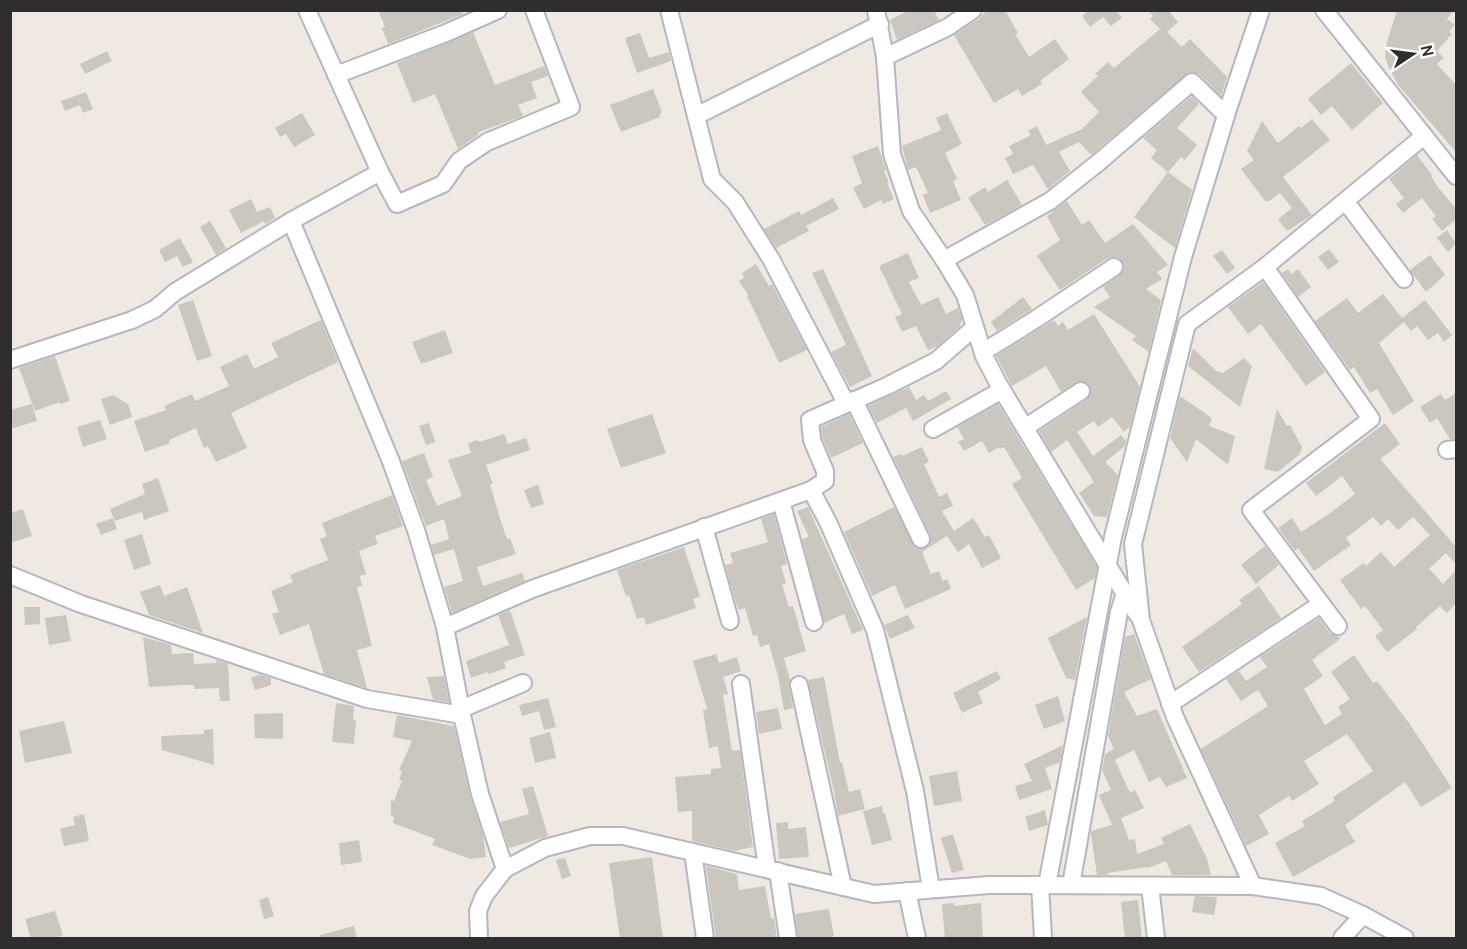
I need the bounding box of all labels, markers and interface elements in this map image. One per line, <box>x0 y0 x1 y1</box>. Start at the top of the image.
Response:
north arrow <box>1383 24 1443 84</box>
text: N <box>1417 43 1438 58</box>

